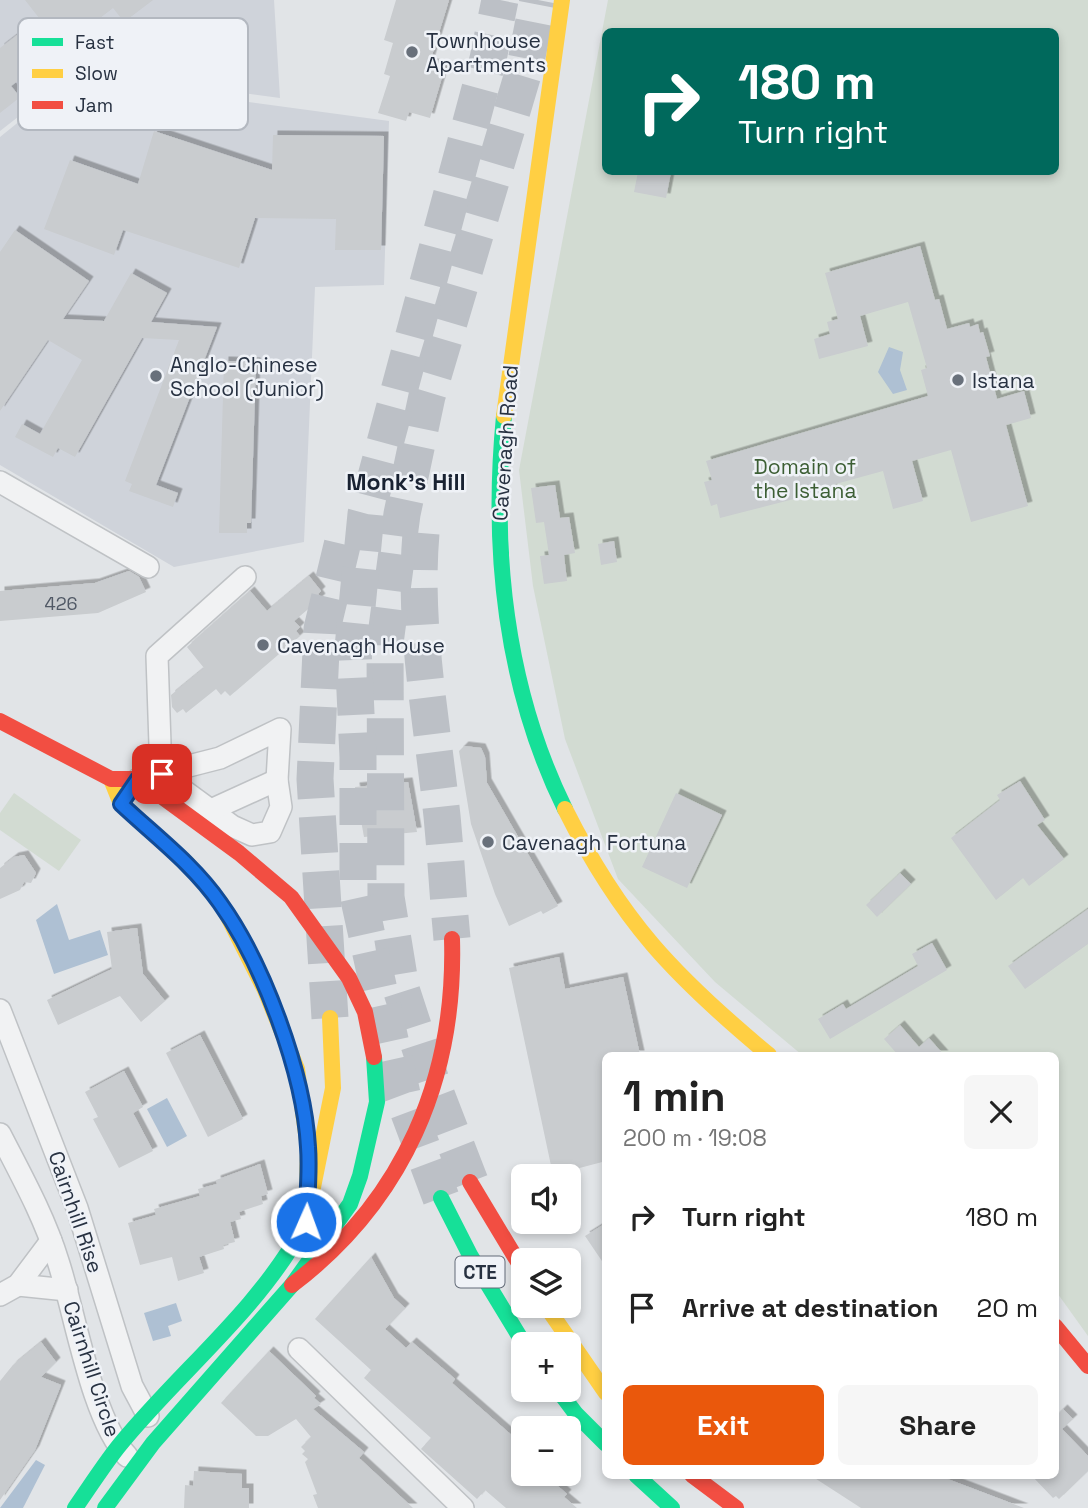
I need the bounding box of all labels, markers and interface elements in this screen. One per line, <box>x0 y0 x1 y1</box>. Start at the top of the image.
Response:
legend <box>18 18 248 130</box>
place label: Townhouse Apartments <box>426 27 546 78</box>
text: Fast <box>75 30 115 55</box>
marker: Townhouse Apartments <box>404 44 420 60</box>
text: 180 m <box>738 51 876 113</box>
icon: right <box>623 56 714 147</box>
text: Slow <box>75 61 118 86</box>
text: Jam <box>75 93 113 118</box>
text: Turn right <box>738 112 888 152</box>
place label: Anglo-Chinese School (Junior) <box>170 351 324 402</box>
street label: Cavenagh Road <box>486 364 524 522</box>
place label: Istana <box>972 367 1035 394</box>
marker: Anglo-Chinese School (Junior) <box>148 368 164 384</box>
marker: Istana <box>950 372 966 388</box>
park label: Domain of the Istana <box>754 453 856 504</box>
district label: Monk's Hill <box>346 467 466 497</box>
house number: 426 <box>44 592 78 615</box>
place label: Cavenagh House <box>277 632 445 659</box>
marker: Cavenagh House <box>255 637 271 653</box>
pin <box>132 744 192 804</box>
icon: arrive <box>143 755 181 793</box>
place label: Cavenagh Fortuna <box>502 829 686 856</box>
marker: Cavenagh Fortuna <box>480 834 496 850</box>
text: 1 min <box>623 1070 726 1123</box>
button: close <box>964 1075 1038 1149</box>
text: 200 m · 19:08 <box>623 1123 767 1153</box>
street label: Cairnhill Rise <box>43 1148 109 1276</box>
map controls <box>511 1164 581 1486</box>
button: sound <box>511 1164 581 1234</box>
position arrow <box>269 1185 343 1259</box>
icon: right <box>623 1198 661 1236</box>
text: Turn right <box>682 1200 806 1234</box>
text: 180 m <box>965 1200 1038 1234</box>
button: layers <box>511 1248 581 1318</box>
road number: CTE <box>456 1256 504 1288</box>
icon: arrive <box>623 1289 661 1327</box>
text: Arrive at destination <box>682 1291 939 1325</box>
text: 20 m <box>977 1291 1038 1325</box>
street label: Cairnhill Circle <box>57 1298 127 1440</box>
button: + <box>511 1332 581 1402</box>
button: Exit <box>623 1385 824 1465</box>
button: Share <box>838 1385 1038 1465</box>
button: − <box>511 1416 581 1486</box>

